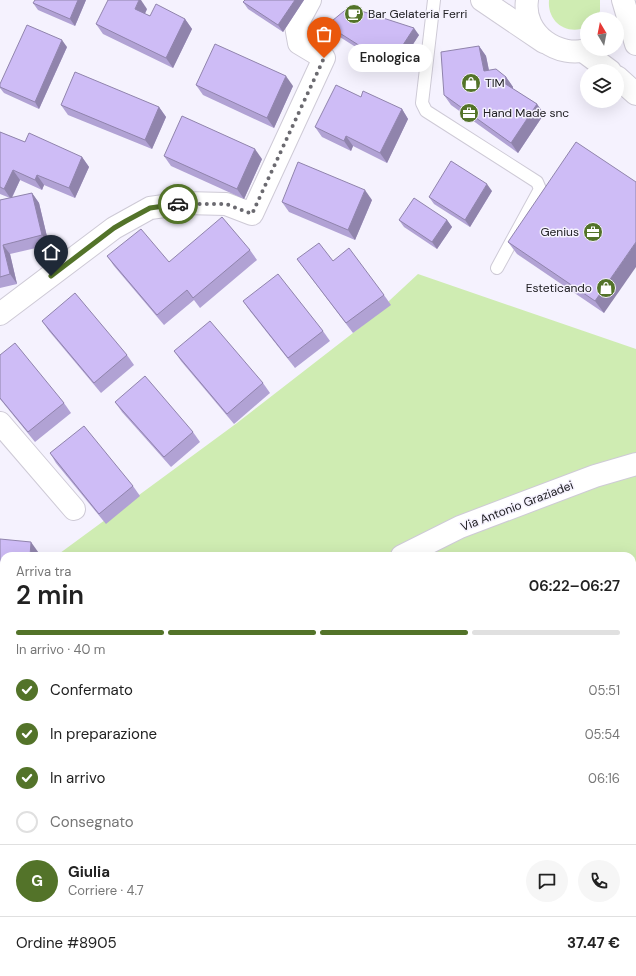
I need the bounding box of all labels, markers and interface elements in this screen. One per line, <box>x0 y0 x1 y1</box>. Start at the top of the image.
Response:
cafe icon: Bar Gelateria Ferri <box>343 3 365 25</box>
place label: Bar Gelateria Ferri <box>368 6 468 22</box>
north arrow <box>580 12 624 56</box>
map controls <box>580 12 624 108</box>
pin <box>307 17 341 58</box>
icon: bag <box>313 23 335 45</box>
callout: Enologica <box>348 44 432 72</box>
text: Enologica <box>360 49 420 66</box>
button: layers <box>580 64 624 108</box>
shop icon: TIM <box>460 72 482 94</box>
place label: TIM <box>485 75 505 91</box>
office icon: Hand Made snc <box>458 102 480 124</box>
place label: Hand Made snc <box>483 105 569 121</box>
courier <box>158 184 198 224</box>
icon: car <box>167 193 189 215</box>
office icon: Genius <box>582 221 604 243</box>
place label: Genius <box>540 224 579 240</box>
pin <box>34 235 68 276</box>
icon: home <box>40 241 62 263</box>
shop icon: Esteticando <box>595 277 617 299</box>
place label: Esteticando <box>526 280 592 296</box>
street label: Via Antonio Graziadei <box>458 477 576 535</box>
text: Arriva tra <box>16 563 71 580</box>
text: 06:22–06:27 <box>529 576 620 596</box>
text: 2 min <box>16 578 84 612</box>
text: In arrivo · 40 m <box>16 641 105 658</box>
icon: check <box>16 679 38 701</box>
text: Confermato <box>50 680 133 700</box>
text: 05:51 <box>589 682 620 699</box>
icon: check <box>16 723 38 745</box>
text: In preparazione <box>50 724 157 744</box>
text: 05:54 <box>585 726 620 743</box>
icon: check <box>16 767 38 789</box>
text: In arrivo <box>50 768 105 788</box>
text: 06:16 <box>588 770 620 787</box>
text: Consegnato <box>50 812 134 832</box>
button: chat <box>526 860 568 902</box>
button: phone <box>578 860 620 902</box>
text: Giulia <box>68 862 110 882</box>
text: G <box>31 871 43 891</box>
text: Corriere · 4.7 <box>68 882 144 899</box>
text: Ordine #8905 <box>16 933 117 953</box>
text: 37.47 € <box>567 933 620 953</box>

